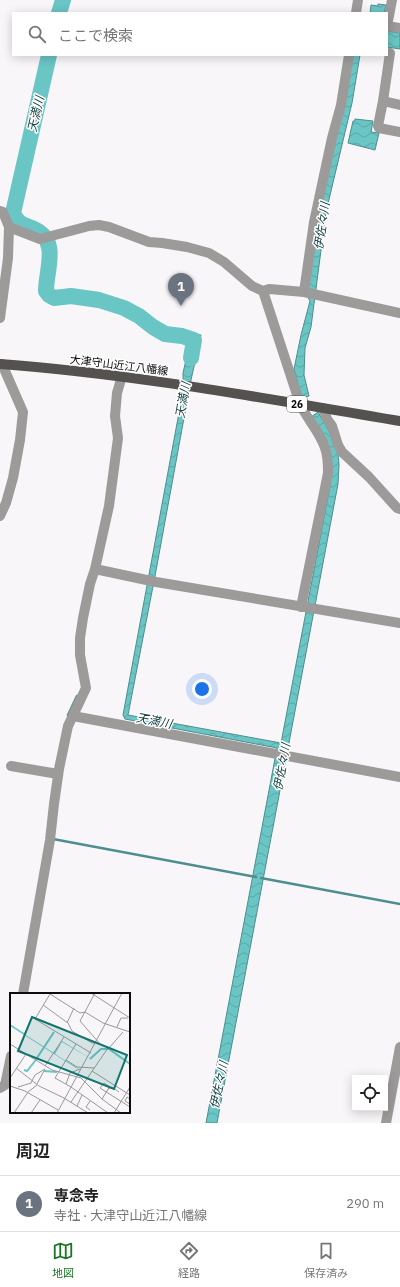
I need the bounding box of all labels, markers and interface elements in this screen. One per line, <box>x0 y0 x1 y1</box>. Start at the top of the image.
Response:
search box <box>12 12 388 56</box>
icon: search <box>26 23 48 45</box>
text: ここで検索 <box>58 26 133 45</box>
water label: 天満川 <box>24 93 47 133</box>
water label: 伊佐々川 <box>311 199 333 251</box>
pin: 1 <box>168 273 194 306</box>
street label: 大津守山近江八幡線 <box>69 352 169 378</box>
water label: 天満川 <box>172 379 193 419</box>
road number: 26 <box>287 396 307 412</box>
your location <box>192 679 212 699</box>
water label: 天満川 <box>135 710 175 732</box>
water label: 伊佐々川 <box>270 740 293 792</box>
inset map <box>10 993 130 1113</box>
water label: 伊佐々川 <box>206 1058 231 1110</box>
map controls <box>352 1075 388 1111</box>
button: locate <box>352 1075 388 1111</box>
text: 周辺 <box>16 1140 50 1162</box>
text: 専念寺 <box>54 1186 99 1205</box>
text: 1 <box>25 1195 33 1212</box>
text: 290 m <box>346 1195 384 1212</box>
text: 寺社 · 大津守山近江八幡線 <box>54 1207 207 1224</box>
tab: 地図 <box>52 1240 74 1280</box>
tab: 経路 <box>178 1240 200 1280</box>
tab: 保存済み <box>304 1240 348 1280</box>

